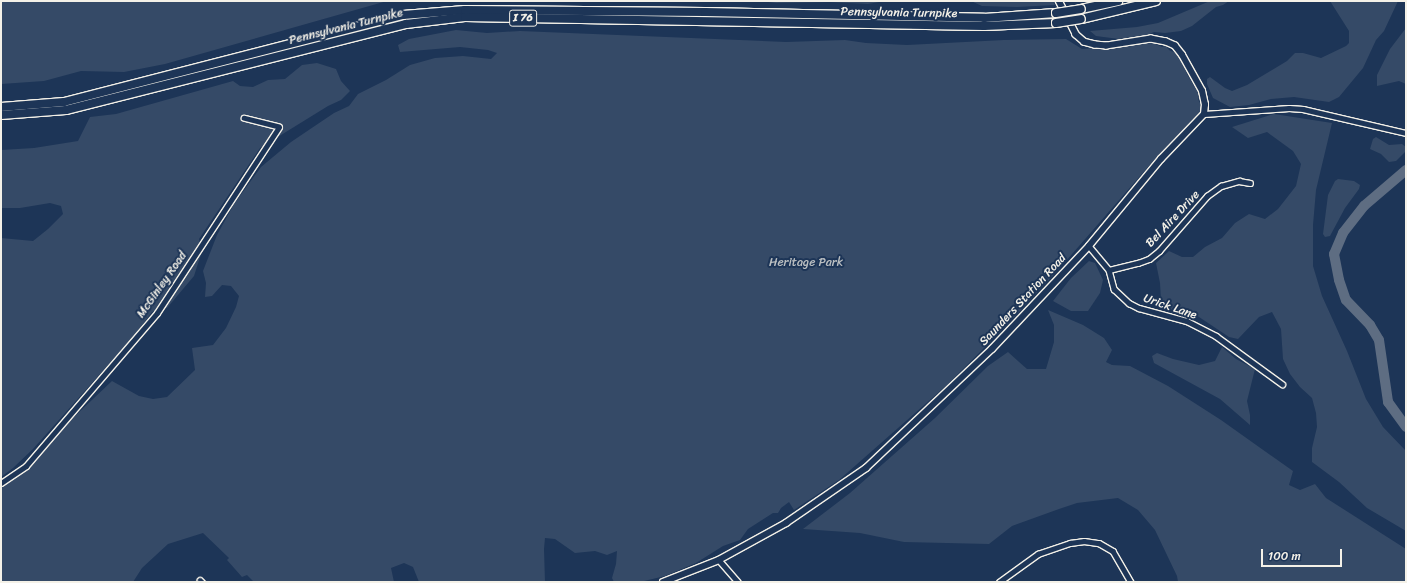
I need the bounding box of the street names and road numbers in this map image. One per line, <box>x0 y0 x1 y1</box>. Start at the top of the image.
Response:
street label: Pennsylvania Turnpike <box>841 5 957 21</box>
street label: Pennsylvania Turnpike <box>288 6 404 48</box>
road number: I 76 <box>509 9 537 27</box>
street label: Bel Aire Drive <box>1143 187 1203 251</box>
street label: McGinley Road <box>134 249 190 321</box>
street label: Saunders Station Road <box>977 251 1069 349</box>
street label: Urick Lane <box>1141 291 1199 323</box>

